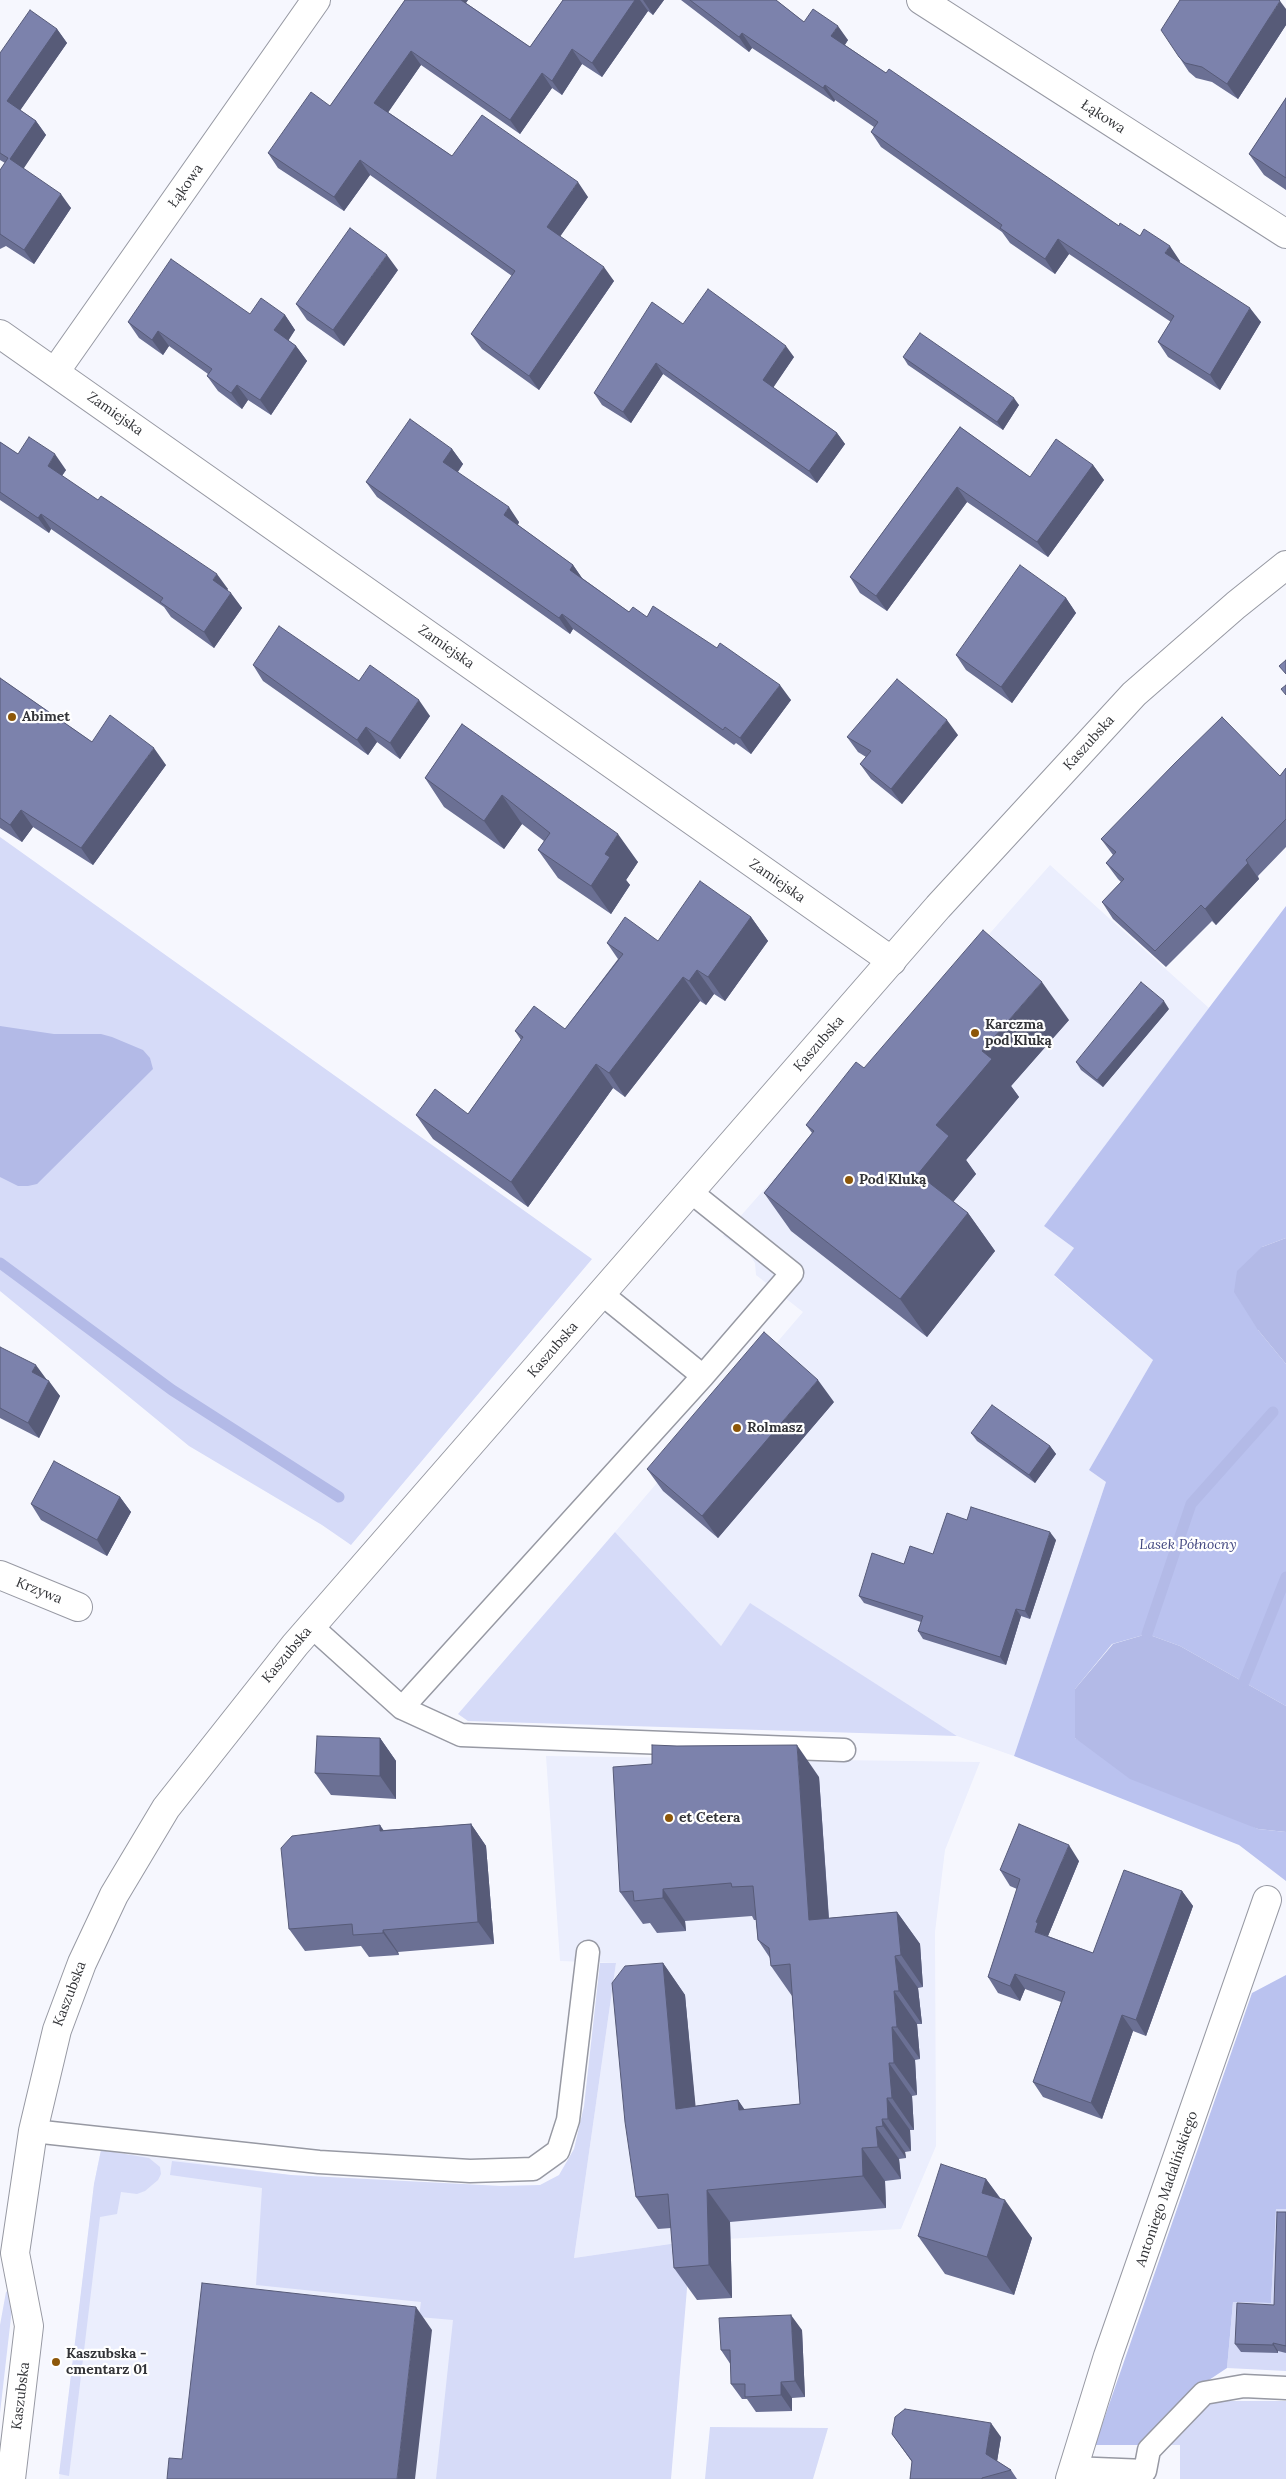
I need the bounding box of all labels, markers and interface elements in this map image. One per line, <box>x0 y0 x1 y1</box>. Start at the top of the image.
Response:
street label: Łąkowa <box>1078 97 1128 137</box>
street label: Łąkowa <box>165 161 207 211</box>
street label: Zamiejska <box>84 389 146 439</box>
street label: Zamiejska <box>415 622 477 672</box>
place label: Abimet <box>22 709 70 725</box>
marker: Abimet <box>6 711 18 723</box>
street label: Kaszubska <box>1060 712 1118 774</box>
street label: Zamiejska <box>746 856 808 906</box>
street label: Kaszubska <box>790 1013 848 1075</box>
place label: Karczma pod Kluką <box>985 1017 1052 1050</box>
marker: Karczma pod Kluką <box>969 1027 981 1039</box>
place label: Pod Kluką <box>859 1172 926 1188</box>
marker: Pod Kluką <box>843 1174 855 1186</box>
street label: Kaszubska <box>524 1319 582 1381</box>
place label: Rolmasz <box>747 1420 803 1436</box>
marker: Rolmasz <box>731 1422 743 1434</box>
park label: Lasek Północny <box>1139 1537 1237 1553</box>
street label: Krzywa <box>13 1574 65 1608</box>
street label: Kaszubska <box>259 1623 315 1687</box>
place label: et Cetera <box>679 1810 740 1826</box>
marker: et Cetera <box>663 1812 675 1824</box>
street label: Kaszubska <box>50 1959 90 2029</box>
street label: Antoniego Madalińskiego <box>1132 2109 1202 2269</box>
place label: Kaszubska - cmentarz 01 <box>66 2346 148 2378</box>
marker: Kaszubska - cmentarz 01 <box>50 2356 62 2368</box>
street label: Kaszubska <box>9 2361 33 2431</box>

